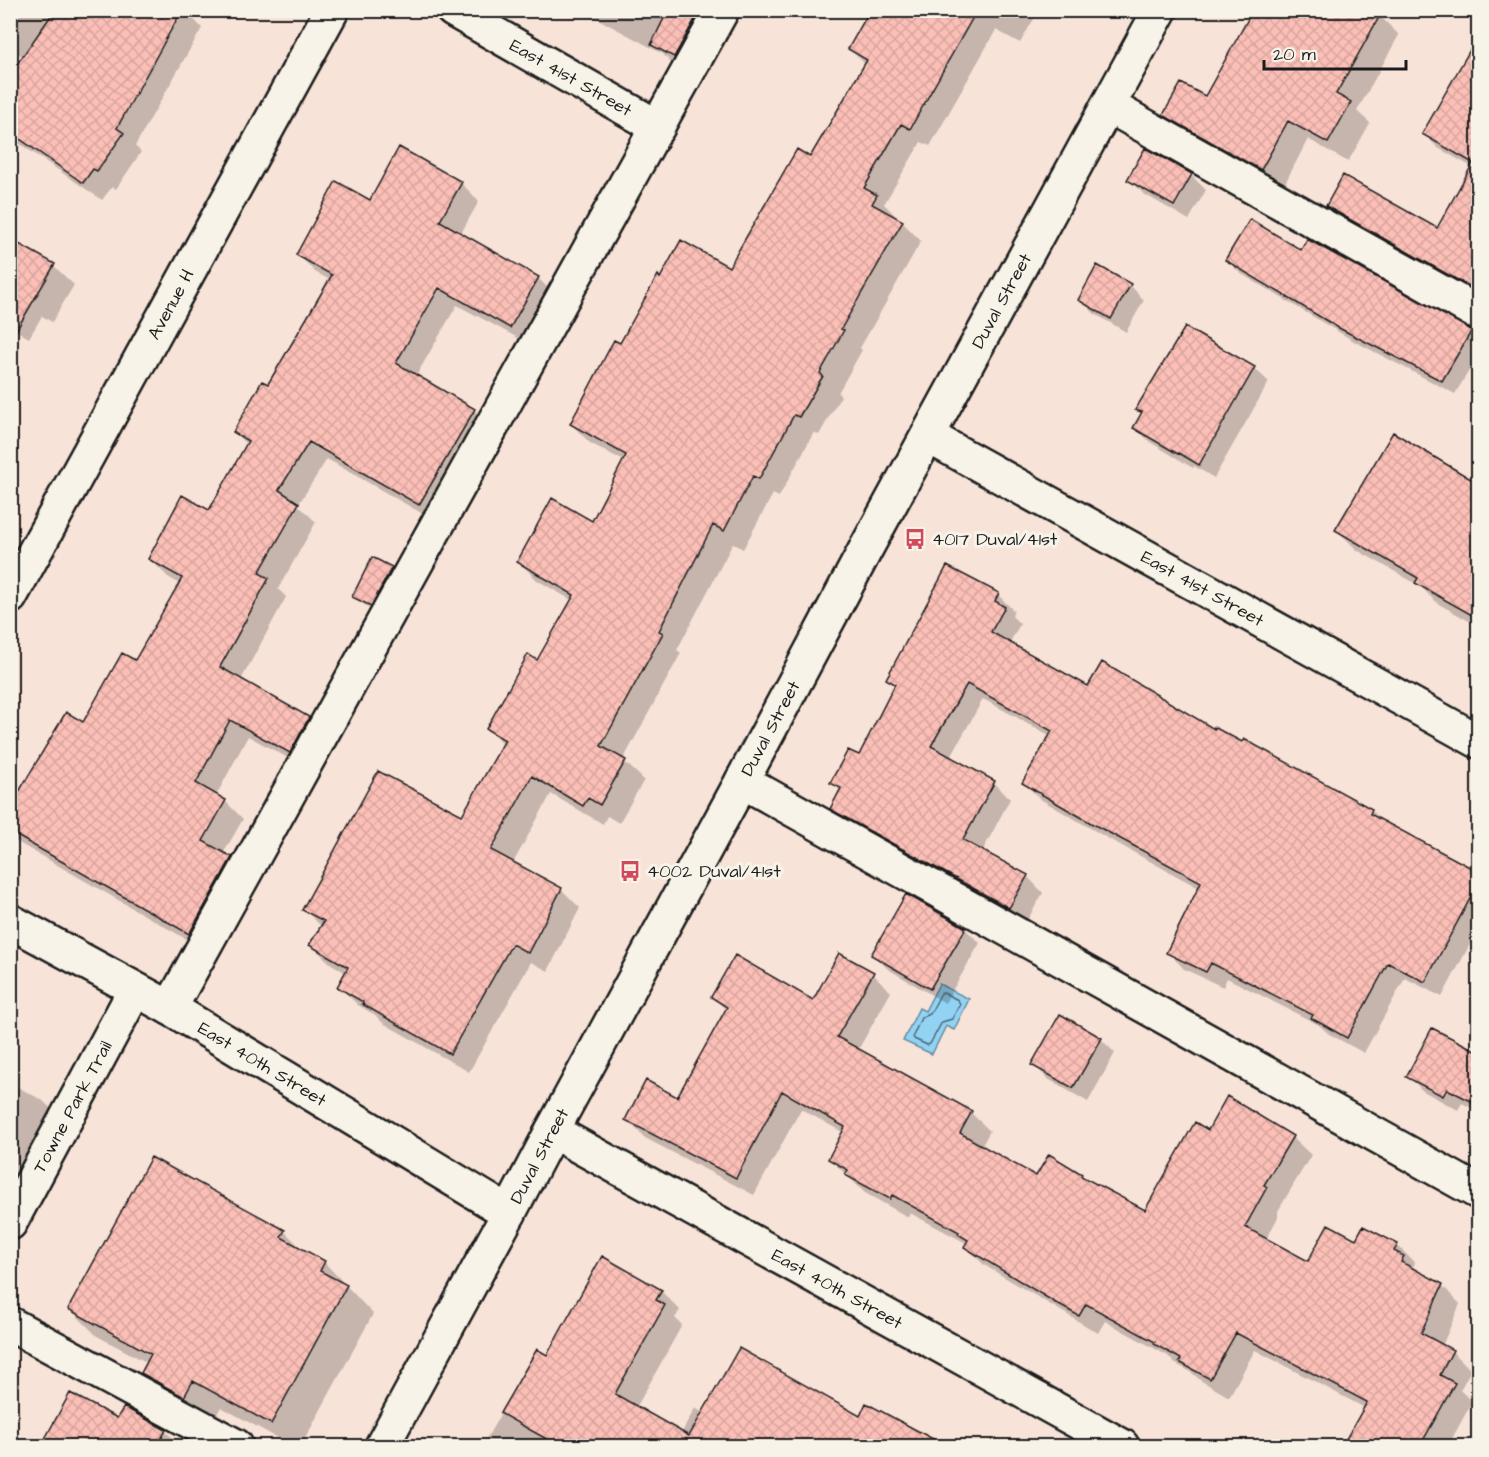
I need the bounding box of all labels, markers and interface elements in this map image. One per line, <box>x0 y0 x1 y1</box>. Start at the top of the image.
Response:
street label: East 41st Street <box>505 33 637 123</box>
scale bar <box>1264 33 1406 71</box>
text: 20 m <box>1273 42 1316 67</box>
street label: Duval Street <box>965 248 1038 353</box>
street label: Avenue H <box>141 264 200 344</box>
bus stop icon: 4017 Duval/41st <box>903 527 927 551</box>
place label: 4017 Duval/41st <box>932 527 1058 552</box>
street label: East 41st Street <box>1137 544 1269 633</box>
street label: Duval Street <box>734 675 806 780</box>
bus stop icon: 4002 Duval/41st <box>618 859 642 883</box>
place label: 4002 Duval/41st <box>647 859 781 884</box>
street label: East 40th Street <box>193 1015 332 1113</box>
street label: Towne Park Trail <box>27 1036 118 1177</box>
street label: Duval Street <box>504 1103 575 1208</box>
street label: East 40th Street <box>767 1242 908 1335</box>

